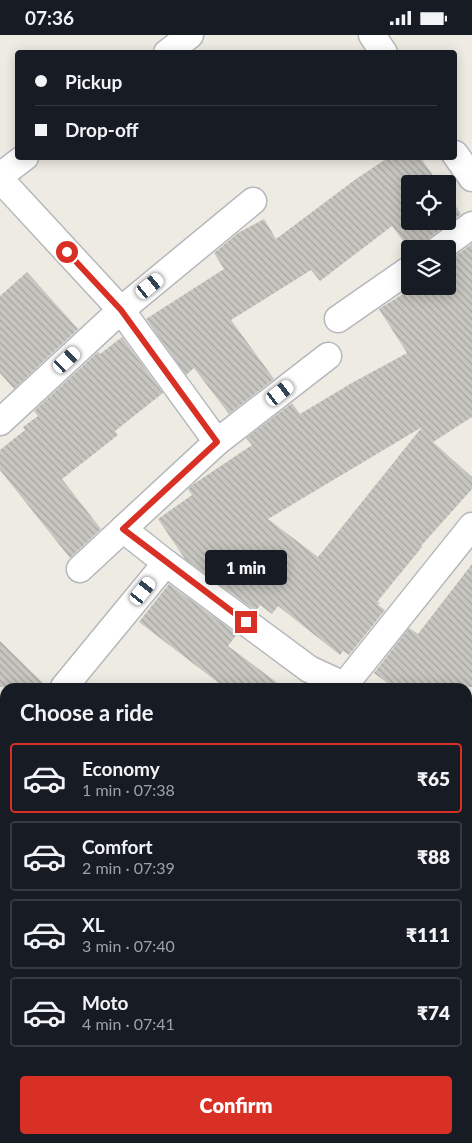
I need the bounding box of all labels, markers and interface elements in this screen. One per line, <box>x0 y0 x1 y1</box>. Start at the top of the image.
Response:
text: 07:36 <box>25 6 74 29</box>
text: Pickup <box>65 70 122 93</box>
text: Drop-off <box>65 118 139 141</box>
map controls <box>401 175 456 295</box>
button: locate <box>401 175 456 230</box>
button: layers <box>401 240 456 295</box>
route start <box>56 241 78 263</box>
car <box>133 271 166 301</box>
car <box>50 344 83 376</box>
car <box>263 378 296 408</box>
callout: 1 min <box>205 549 287 585</box>
text: 1 min <box>226 558 266 577</box>
car <box>127 575 158 607</box>
route end <box>235 611 257 633</box>
text: Choose a ride <box>20 699 154 726</box>
icon: car <box>22 756 67 801</box>
text: Economy <box>82 757 160 780</box>
text: ₹65 <box>417 767 450 790</box>
text: 1 min · 07:38 <box>82 780 175 799</box>
icon: car <box>22 834 67 879</box>
text: Comfort <box>82 835 153 858</box>
text: ₹88 <box>417 845 450 868</box>
text: 2 min · 07:39 <box>82 858 175 877</box>
icon: car <box>22 912 67 957</box>
text: XL <box>82 913 105 936</box>
text: ₹111 <box>406 923 450 946</box>
text: 3 min · 07:40 <box>82 936 175 955</box>
icon: car <box>22 990 67 1035</box>
text: Moto <box>82 991 128 1014</box>
text: ₹74 <box>417 1001 450 1024</box>
text: 4 min · 07:41 <box>82 1014 175 1033</box>
button: Confirm <box>20 1076 452 1134</box>

